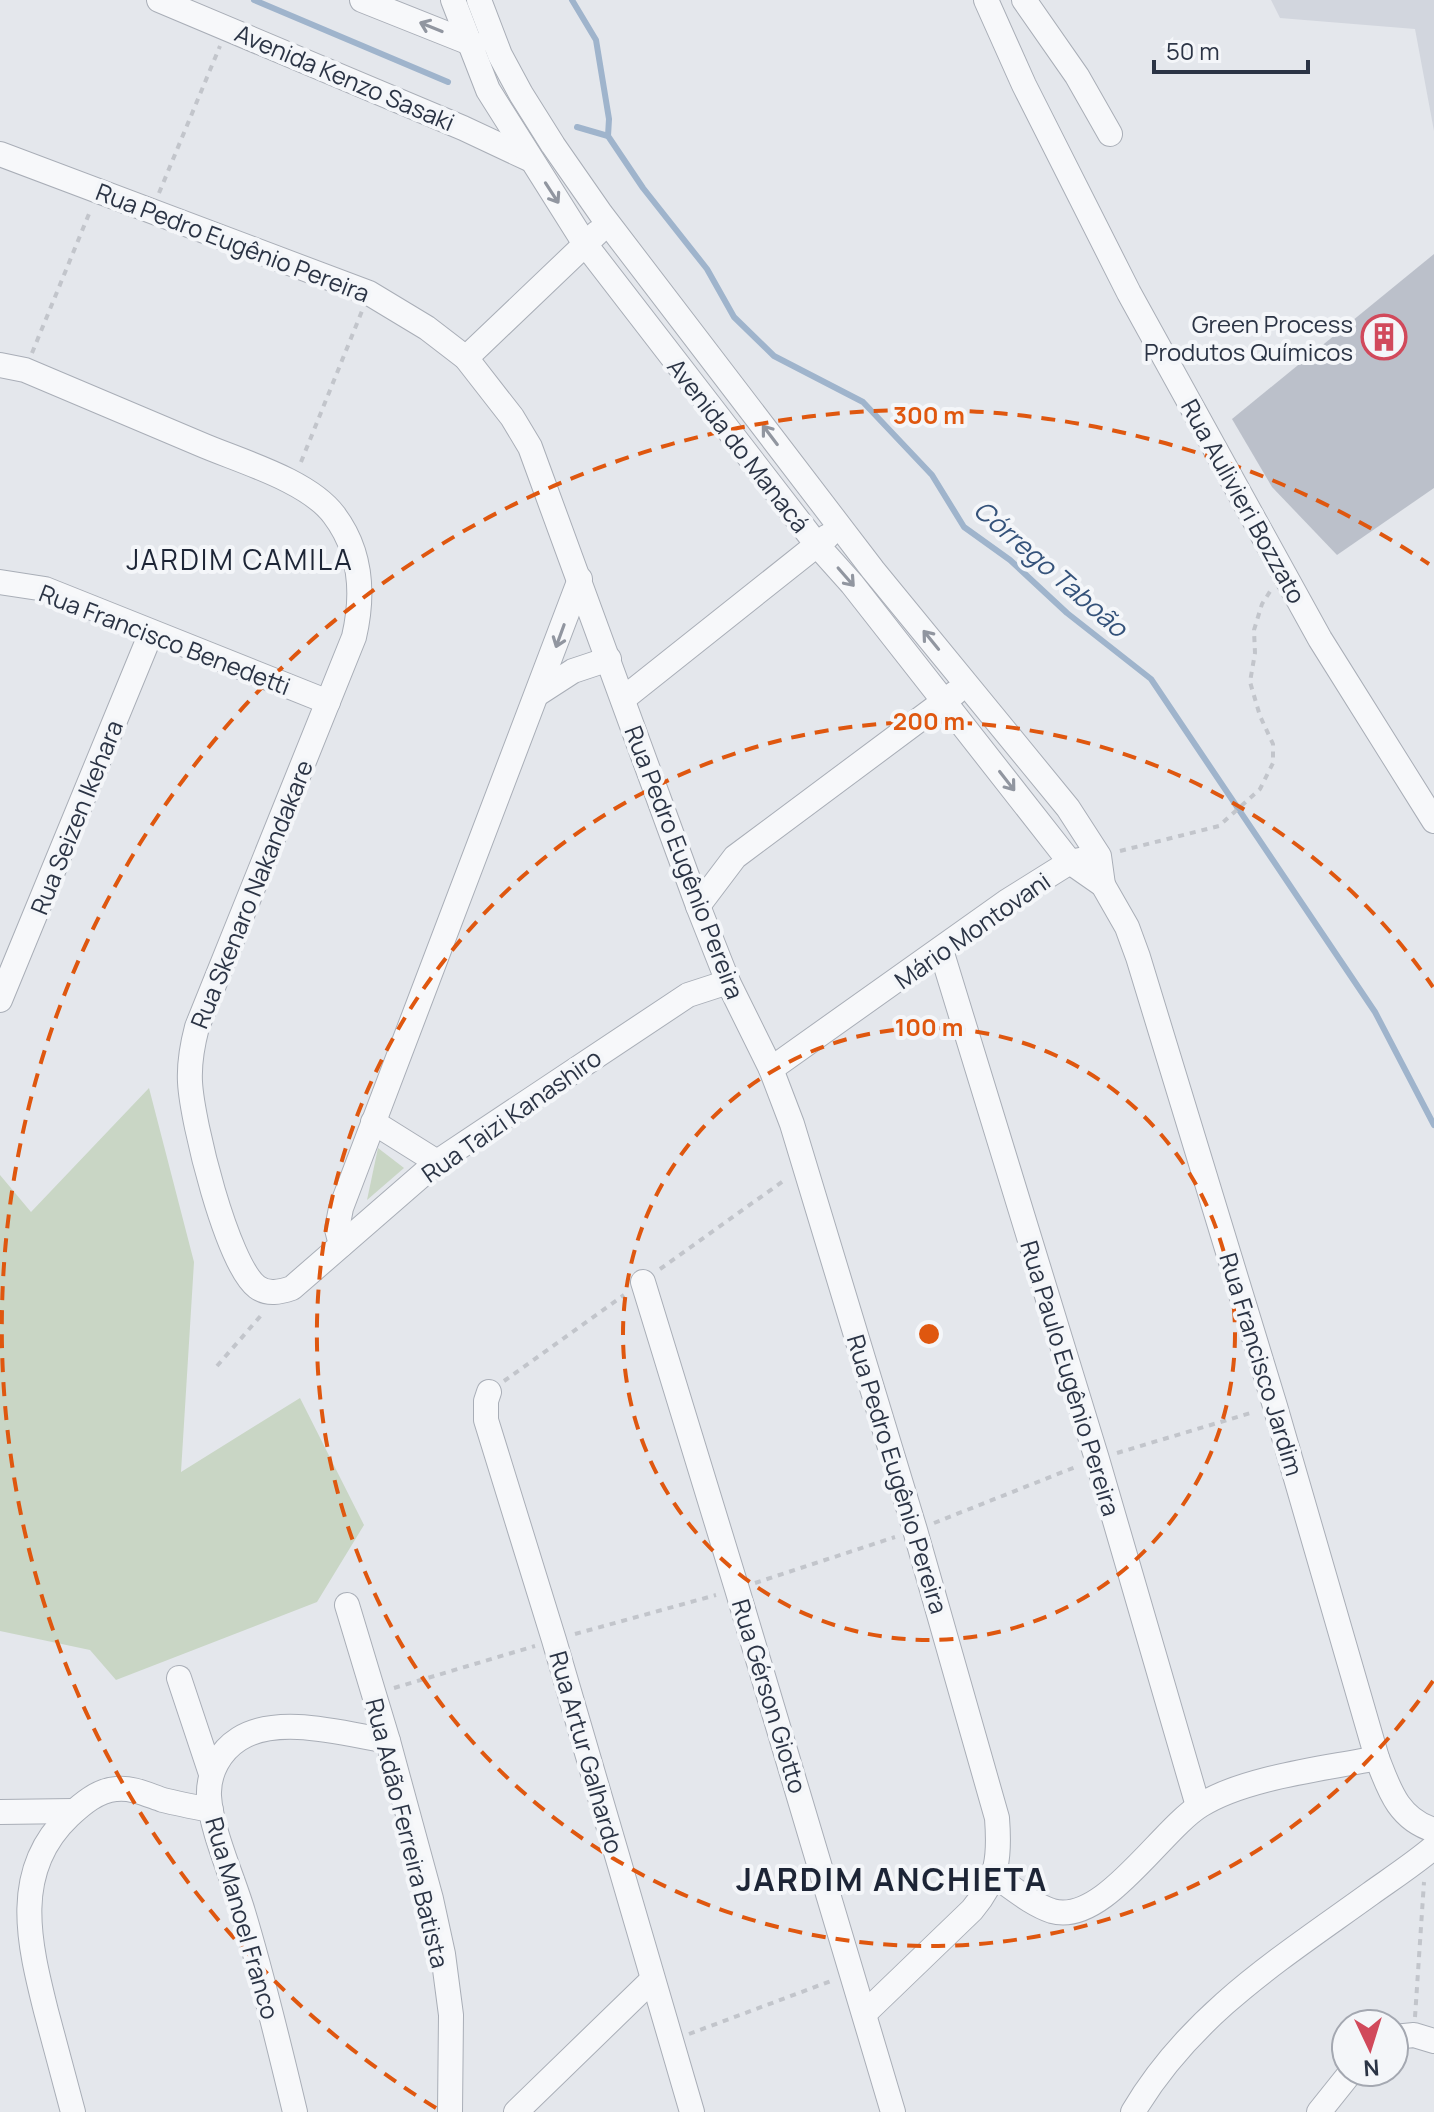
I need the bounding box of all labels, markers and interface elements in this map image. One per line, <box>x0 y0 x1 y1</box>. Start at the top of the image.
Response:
street label: Avenida Kenzo Sasaki <box>230 16 460 138</box>
one-way arrow <box>419 19 444 34</box>
scale bar <box>1154 24 1308 74</box>
text: 50 m <box>1166 34 1220 67</box>
street label: Rua Pedro Eugênio Pereira <box>92 175 374 309</box>
one-way arrow <box>544 181 560 204</box>
place label: Green Process Produtos Químicos <box>1144 307 1353 368</box>
building icon: Green Process Produtos Químicos <box>1360 313 1408 361</box>
street label: Avenida do Manacá <box>661 351 817 539</box>
street label: Rua Aulivieri Bozzato <box>1174 393 1314 609</box>
text: 300 m <box>893 398 965 431</box>
one-way arrow <box>762 425 779 446</box>
water label: Córrego Taboão <box>967 491 1137 646</box>
district label: JARDIM CAMILA <box>126 540 354 578</box>
one-way arrow <box>836 567 854 587</box>
street label: Rua Francisco Benedetti <box>35 576 295 702</box>
one-way arrow <box>551 623 566 648</box>
one-way arrow <box>922 630 940 651</box>
text: 200 m <box>893 704 965 737</box>
street label: Rua Seizen Ikehara <box>22 715 130 919</box>
street label: Rua Pedro Eugênio Pereira <box>618 721 752 1003</box>
street label: Rua Skenaro Nakandakare <box>182 755 320 1033</box>
one-way arrow <box>998 770 1015 791</box>
street label: Mário Montovani <box>888 864 1056 996</box>
text: 100 m <box>895 1010 963 1043</box>
street label: Rua Taizi Kanashiro <box>415 1041 607 1189</box>
street label: Rua Paulo Eugênio Pereira <box>1013 1236 1129 1520</box>
street label: Rua Francisco Jardim <box>1212 1249 1312 1479</box>
centre of rings <box>915 1320 943 1348</box>
street label: Rua Pedro Eugênio Pereira <box>840 1330 956 1618</box>
street label: Rua Gérson Giotto <box>725 1595 815 1797</box>
street label: Rua Artur Galhardo <box>542 1647 632 1857</box>
street label: Rua Adão Ferreira Batista <box>359 1695 457 1971</box>
street label: Rua Manoel Franco <box>198 1813 288 2023</box>
district label: JARDIM ANCHIETA <box>736 1857 1048 1901</box>
north arrow <box>1330 2008 1410 2088</box>
text: N <box>1362 2052 1380 2083</box>

